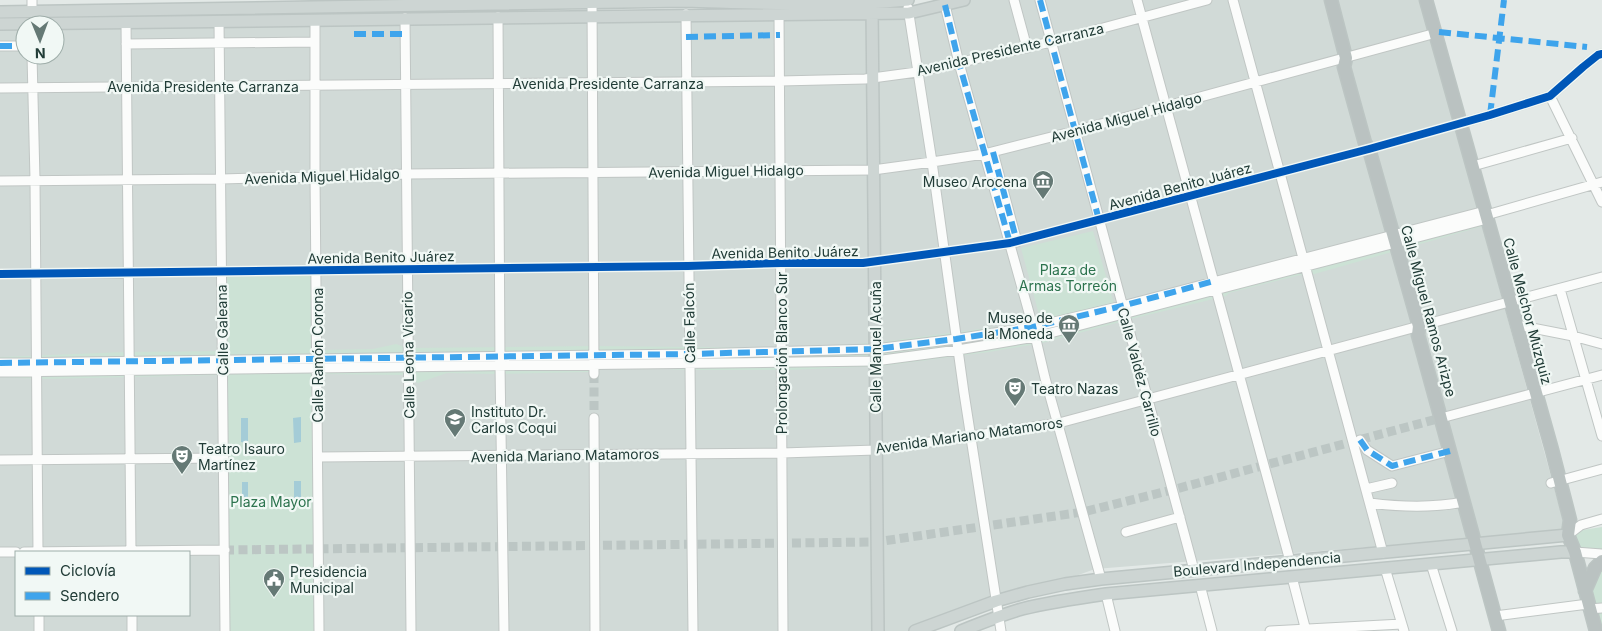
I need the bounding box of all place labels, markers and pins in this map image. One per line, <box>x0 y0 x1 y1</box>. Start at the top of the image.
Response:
museum icon: Museo Arocena <box>1031 169 1055 200</box>
place label: Museo Arocena <box>923 173 1027 190</box>
place label: Museo de la Moneda <box>984 309 1053 342</box>
museum icon: Museo de la Moneda <box>1057 313 1081 344</box>
theatre icon: Teatro Nazas <box>1003 376 1027 407</box>
place label: Teatro Nazas <box>1031 380 1118 397</box>
place label: Instituto Dr. Carlos Coqui <box>471 403 557 436</box>
school or university icon: Instituto Dr. Carlos Coqui <box>443 407 467 438</box>
place label: Teatro Isauro Martínez <box>198 440 285 473</box>
theatre icon: Teatro Isauro Martínez <box>170 444 194 475</box>
place label: Presidencia Municipal <box>290 563 367 596</box>
public building icon: Presidencia Municipal <box>262 567 286 598</box>

